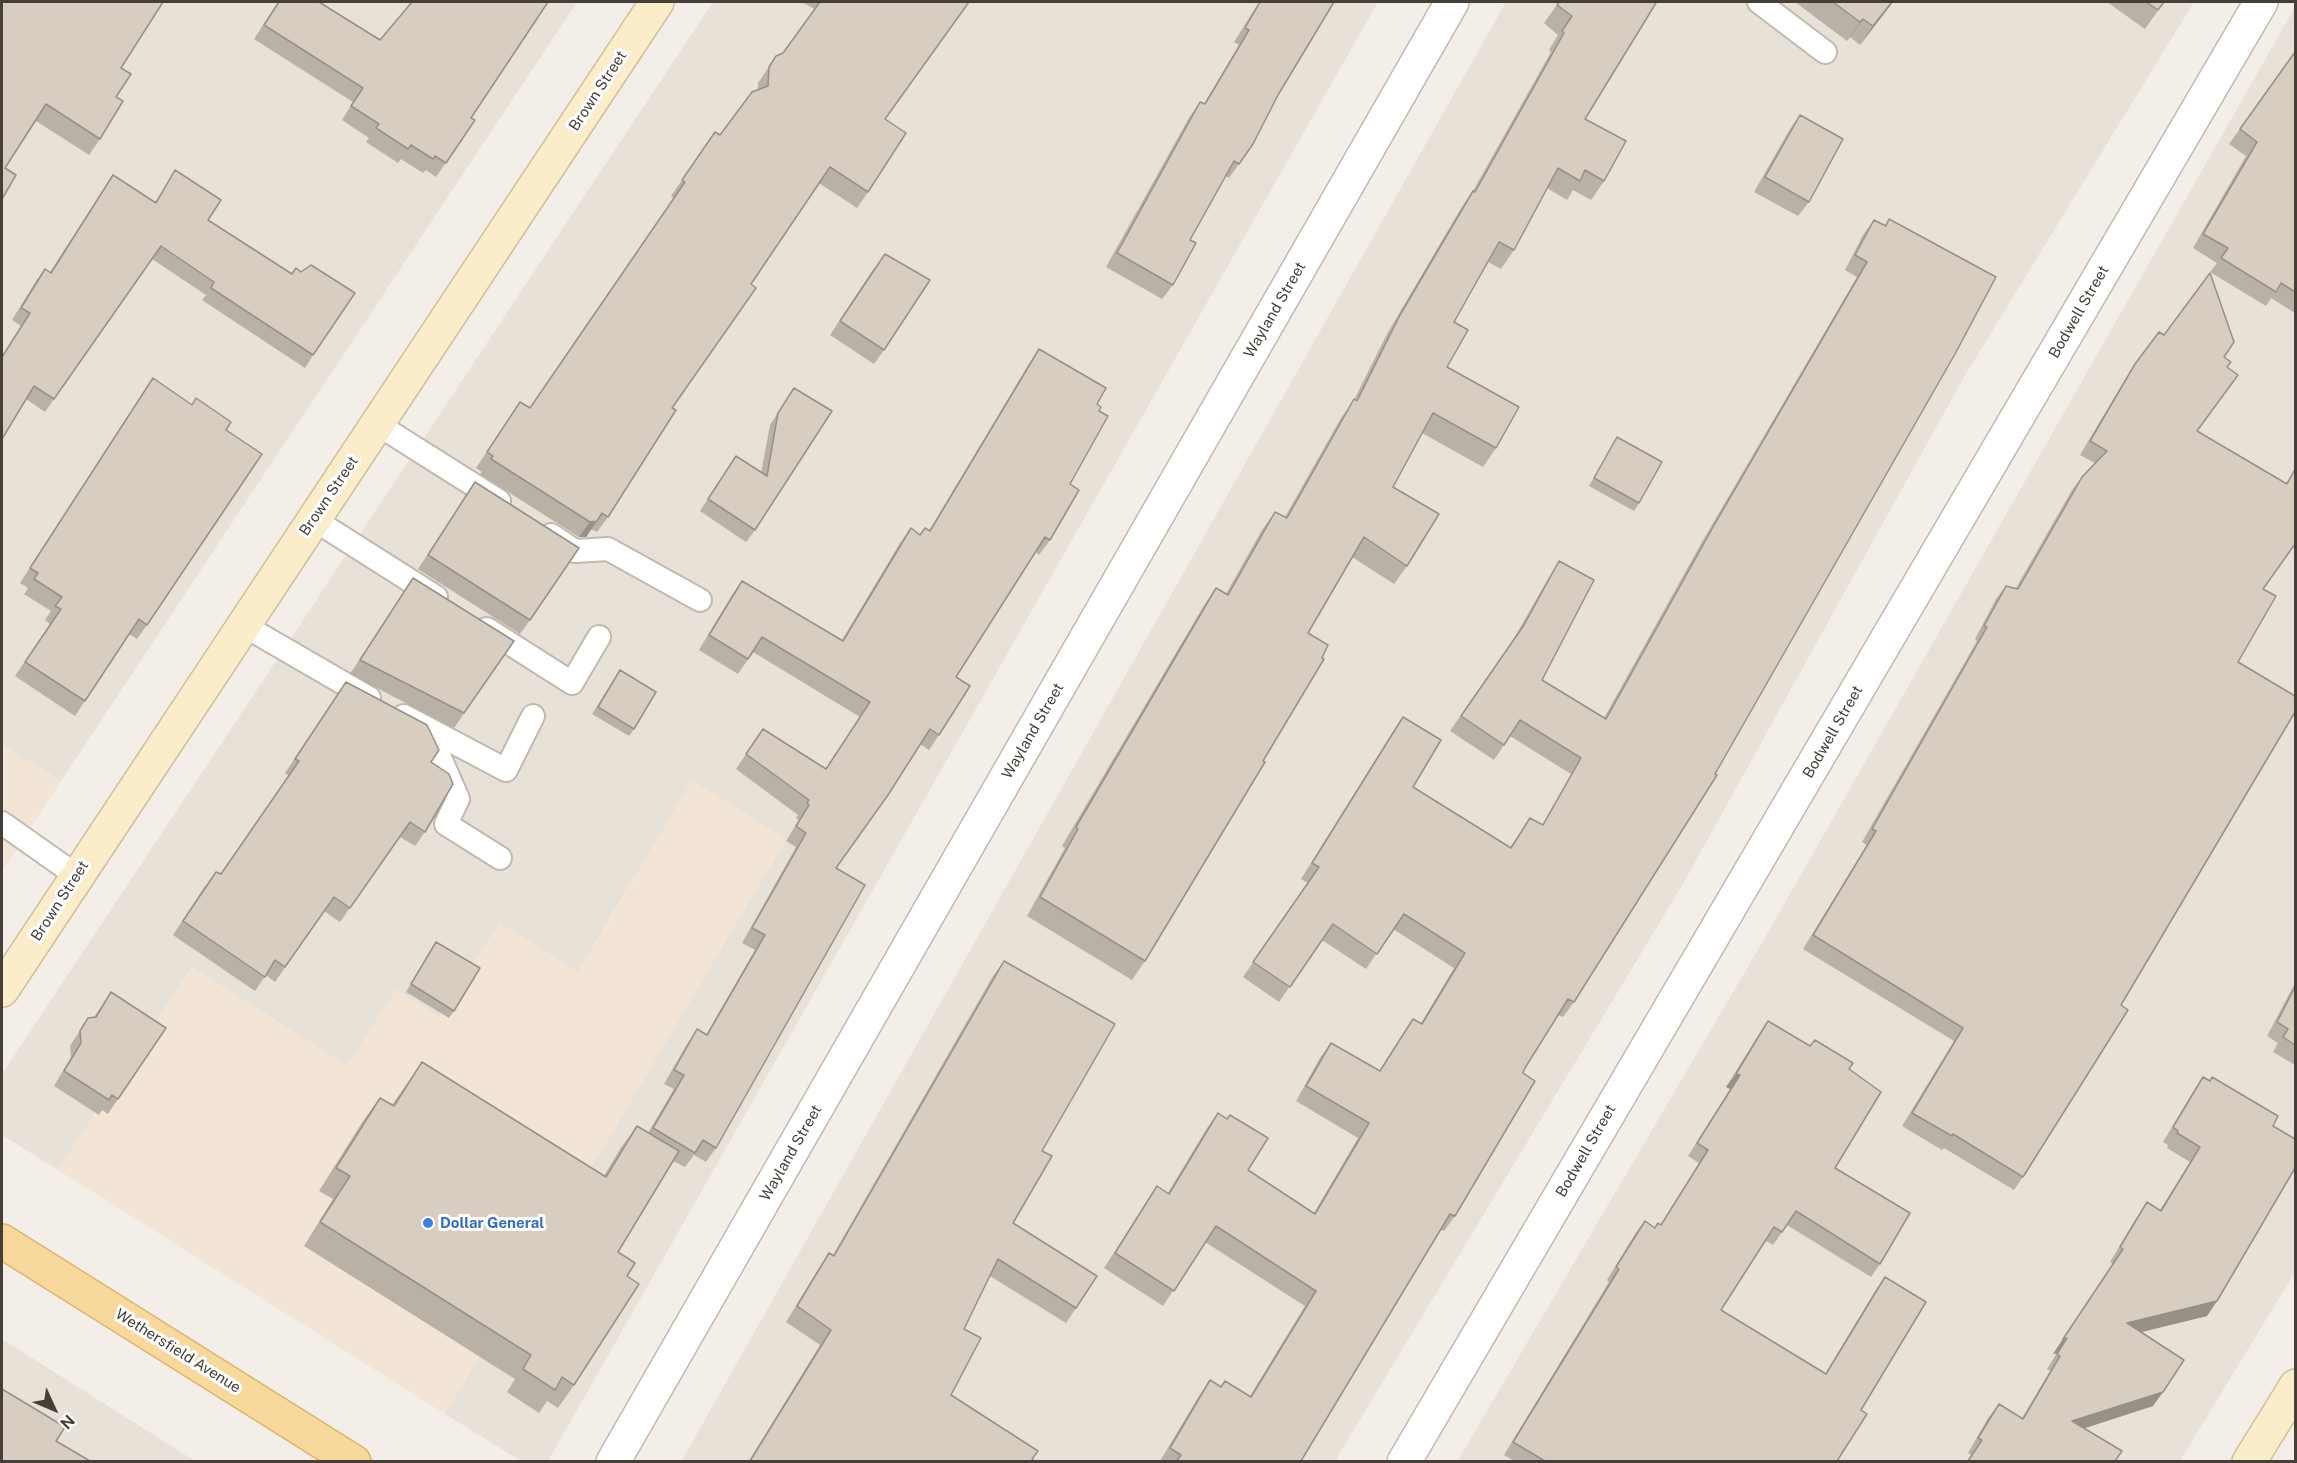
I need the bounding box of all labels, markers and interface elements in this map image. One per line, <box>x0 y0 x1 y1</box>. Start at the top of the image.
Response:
street label: Brown Street <box>565 48 631 134</box>
street label: Wayland Street <box>1240 259 1310 361</box>
street label: Bodwell Street <box>2045 263 2113 361</box>
street label: Brown Street <box>296 453 362 539</box>
street label: Wayland Street <box>998 680 1068 782</box>
street label: Bodwell Street <box>1799 683 1867 781</box>
street label: Brown Street <box>27 858 93 944</box>
street label: Wayland Street <box>756 1102 826 1204</box>
street label: Bodwell Street <box>1552 1102 1620 1200</box>
place label: Dollar General <box>440 1214 544 1232</box>
marker: Dollar General <box>421 1216 435 1230</box>
street label: Wethersfield Avenue <box>112 1305 244 1397</box>
north arrow <box>24 1379 84 1439</box>
text: N <box>56 1411 78 1433</box>

